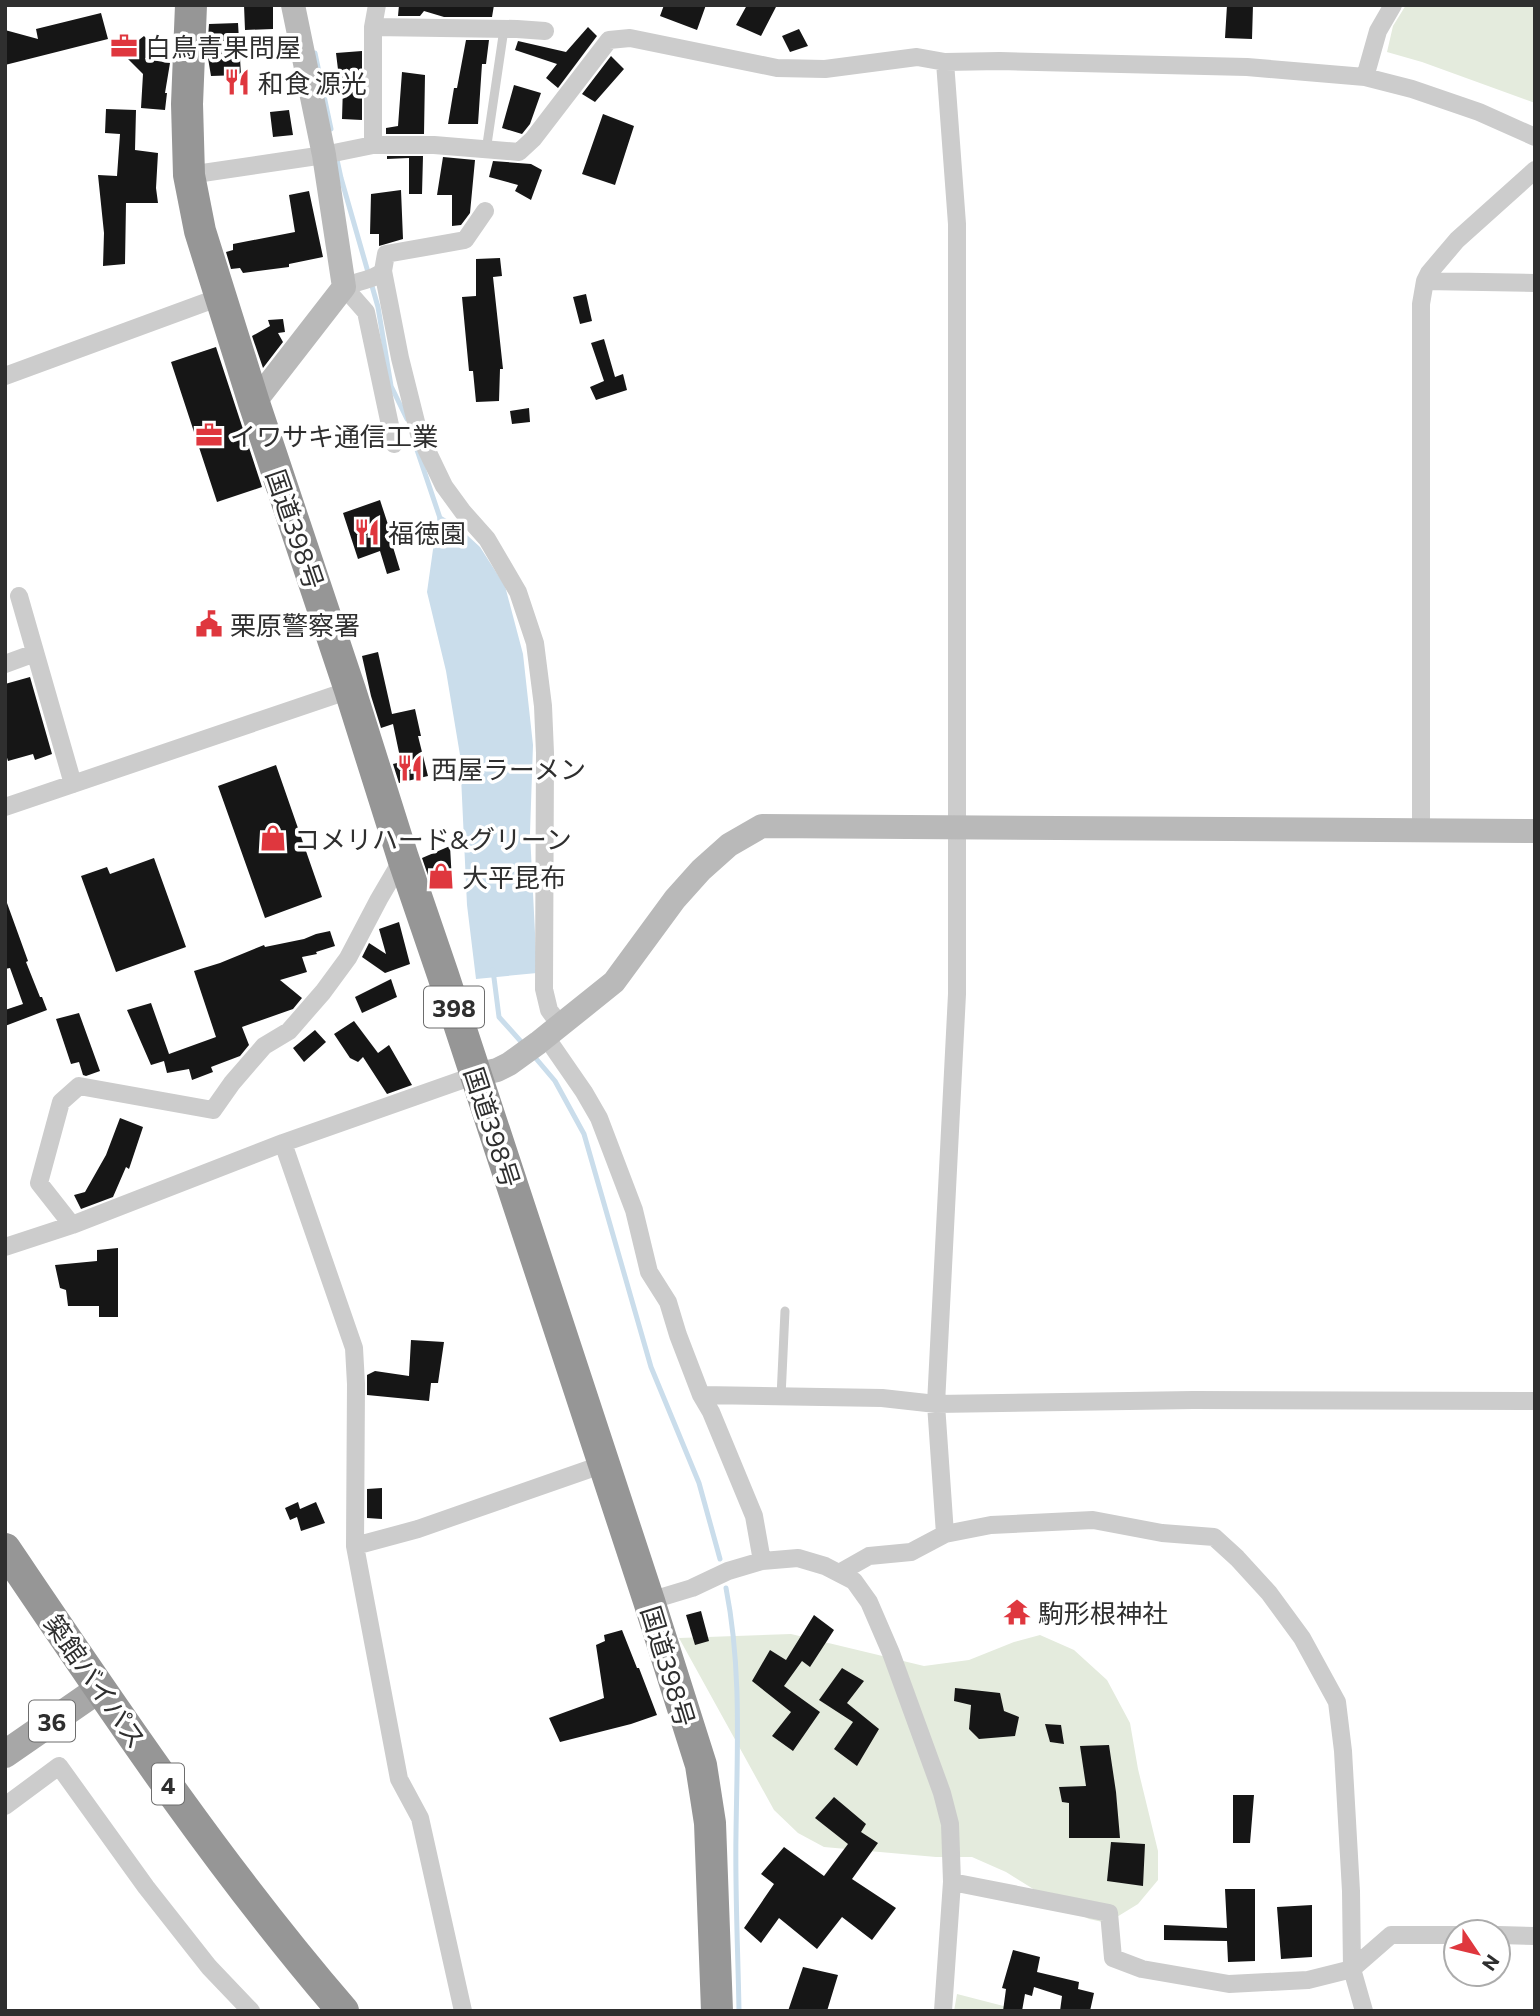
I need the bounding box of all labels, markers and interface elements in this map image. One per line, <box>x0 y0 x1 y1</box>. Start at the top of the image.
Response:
office icon: 白鳥青果問屋 <box>109 31 139 61</box>
place label: 白鳥青果問屋 <box>145 31 301 62</box>
restaurant icon: 和食 源光 <box>222 67 252 97</box>
place label: 和食 源光 <box>258 67 367 98</box>
office icon: イワサキ通信工業 <box>194 420 224 450</box>
place label: イワサキ通信工業 <box>230 420 438 451</box>
street label: 国道398号 <box>261 465 331 593</box>
restaurant icon: 福徳園 <box>352 517 382 547</box>
place label: 福徳園 <box>388 517 466 548</box>
public building icon: 栗原警察署 <box>194 609 224 639</box>
place label: 栗原警察署 <box>230 609 360 640</box>
restaurant icon: 西屋ラーメン <box>395 753 425 783</box>
place label: 西屋ラーメン <box>431 753 586 784</box>
shop icon: コメリハード&グリーン <box>258 823 288 853</box>
place label: コメリハード&グリーン <box>294 823 572 854</box>
shop icon: 大平昆布 <box>426 861 456 891</box>
place label: 大平昆布 <box>462 861 566 892</box>
road number: 398 <box>424 987 484 1028</box>
street label: 国道398号 <box>459 1063 527 1191</box>
temple icon: 駒形根神社 <box>1002 1597 1032 1627</box>
place label: 駒形根神社 <box>1038 1597 1168 1628</box>
street label: 国道398号 <box>636 1602 702 1730</box>
street label: 築館バイパス <box>39 1608 153 1754</box>
road number: 36 <box>29 1700 75 1742</box>
road number: 4 <box>152 1764 184 1804</box>
north arrow <box>1442 1918 1512 1988</box>
text: N <box>1478 1951 1505 1975</box>

